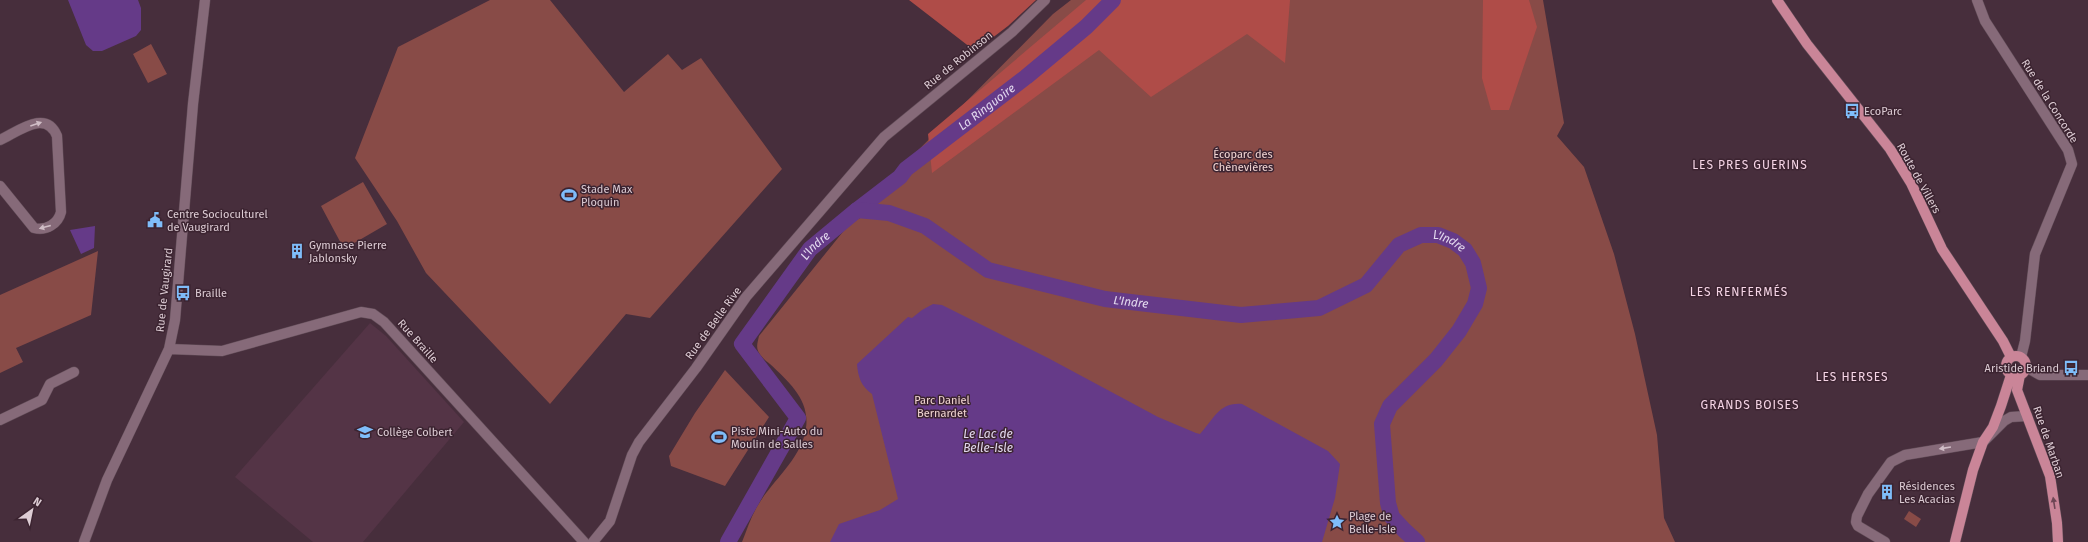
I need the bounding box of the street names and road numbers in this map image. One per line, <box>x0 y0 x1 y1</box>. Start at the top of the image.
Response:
street label: Rue de Robinson <box>921 29 995 92</box>
street label: Rue de la Concorde <box>2019 57 2081 146</box>
street label: Route de Villers <box>1894 141 1943 216</box>
street label: Rue de Vaugirard <box>154 247 175 333</box>
street label: Rue de Belle Rive <box>683 284 744 362</box>
street label: Rue Braille <box>395 317 441 366</box>
street label: Rue de Marban <box>2030 405 2067 480</box>

